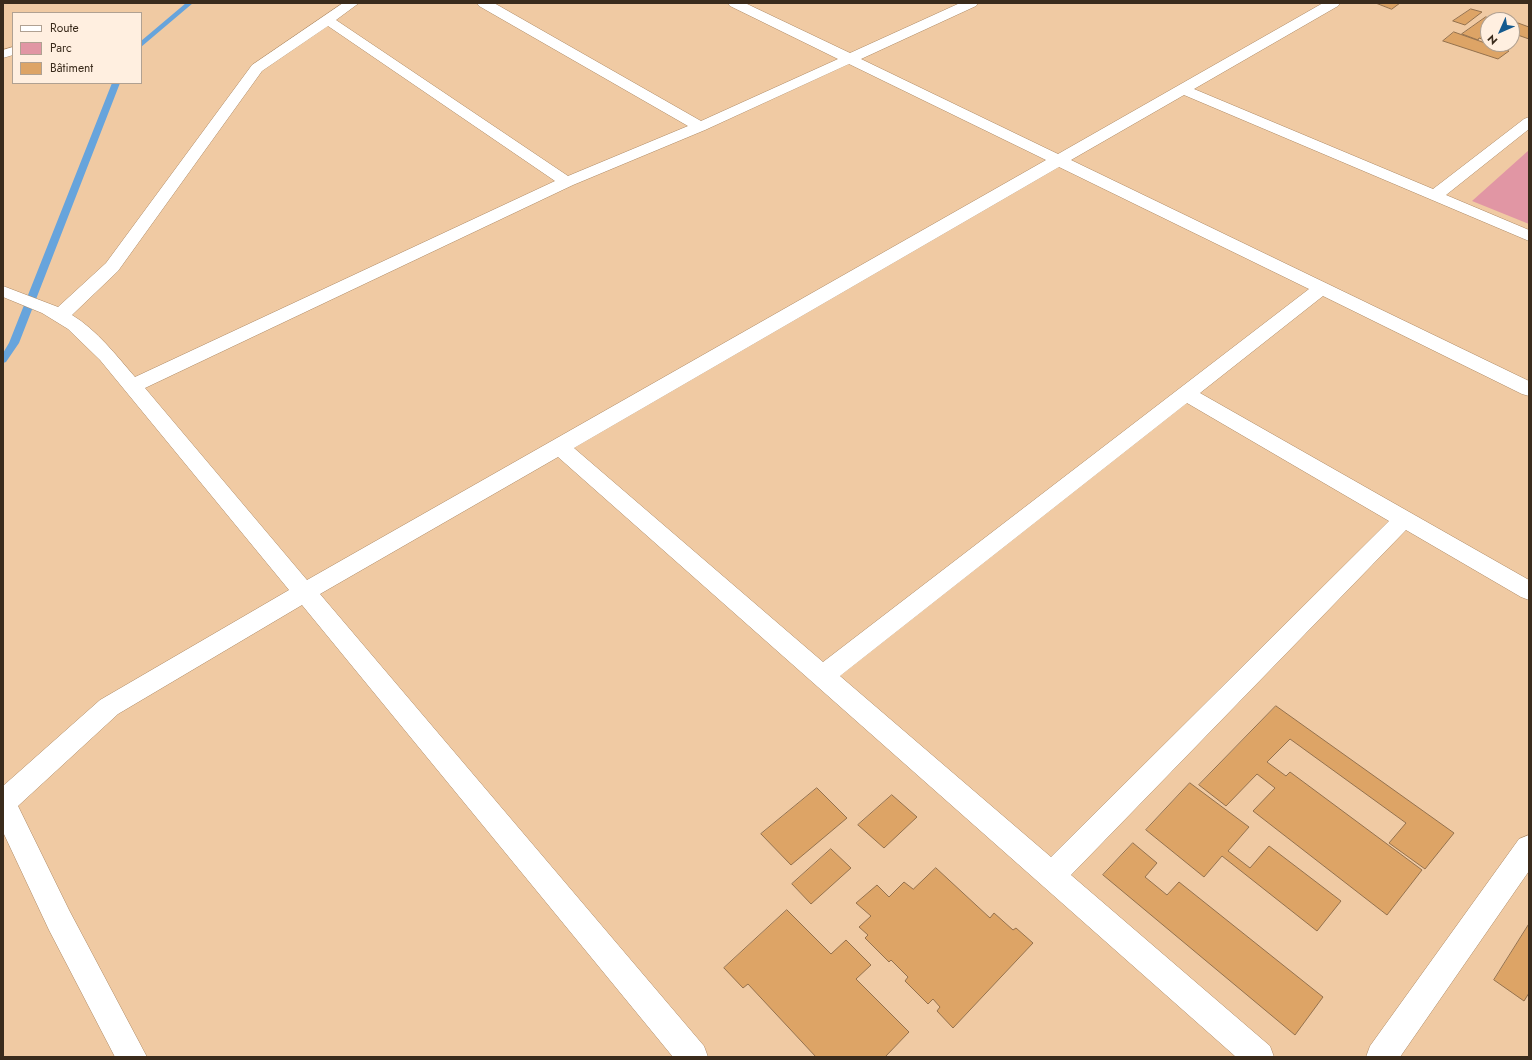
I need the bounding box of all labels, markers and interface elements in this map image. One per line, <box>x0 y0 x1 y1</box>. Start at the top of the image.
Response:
legend <box>12 12 142 84</box>
north arrow <box>1480 12 1520 52</box>
text: Route <box>50 19 79 37</box>
text: N <box>1483 31 1501 49</box>
text: Parc <box>50 39 72 57</box>
text: Bâtiment <box>50 59 93 77</box>

